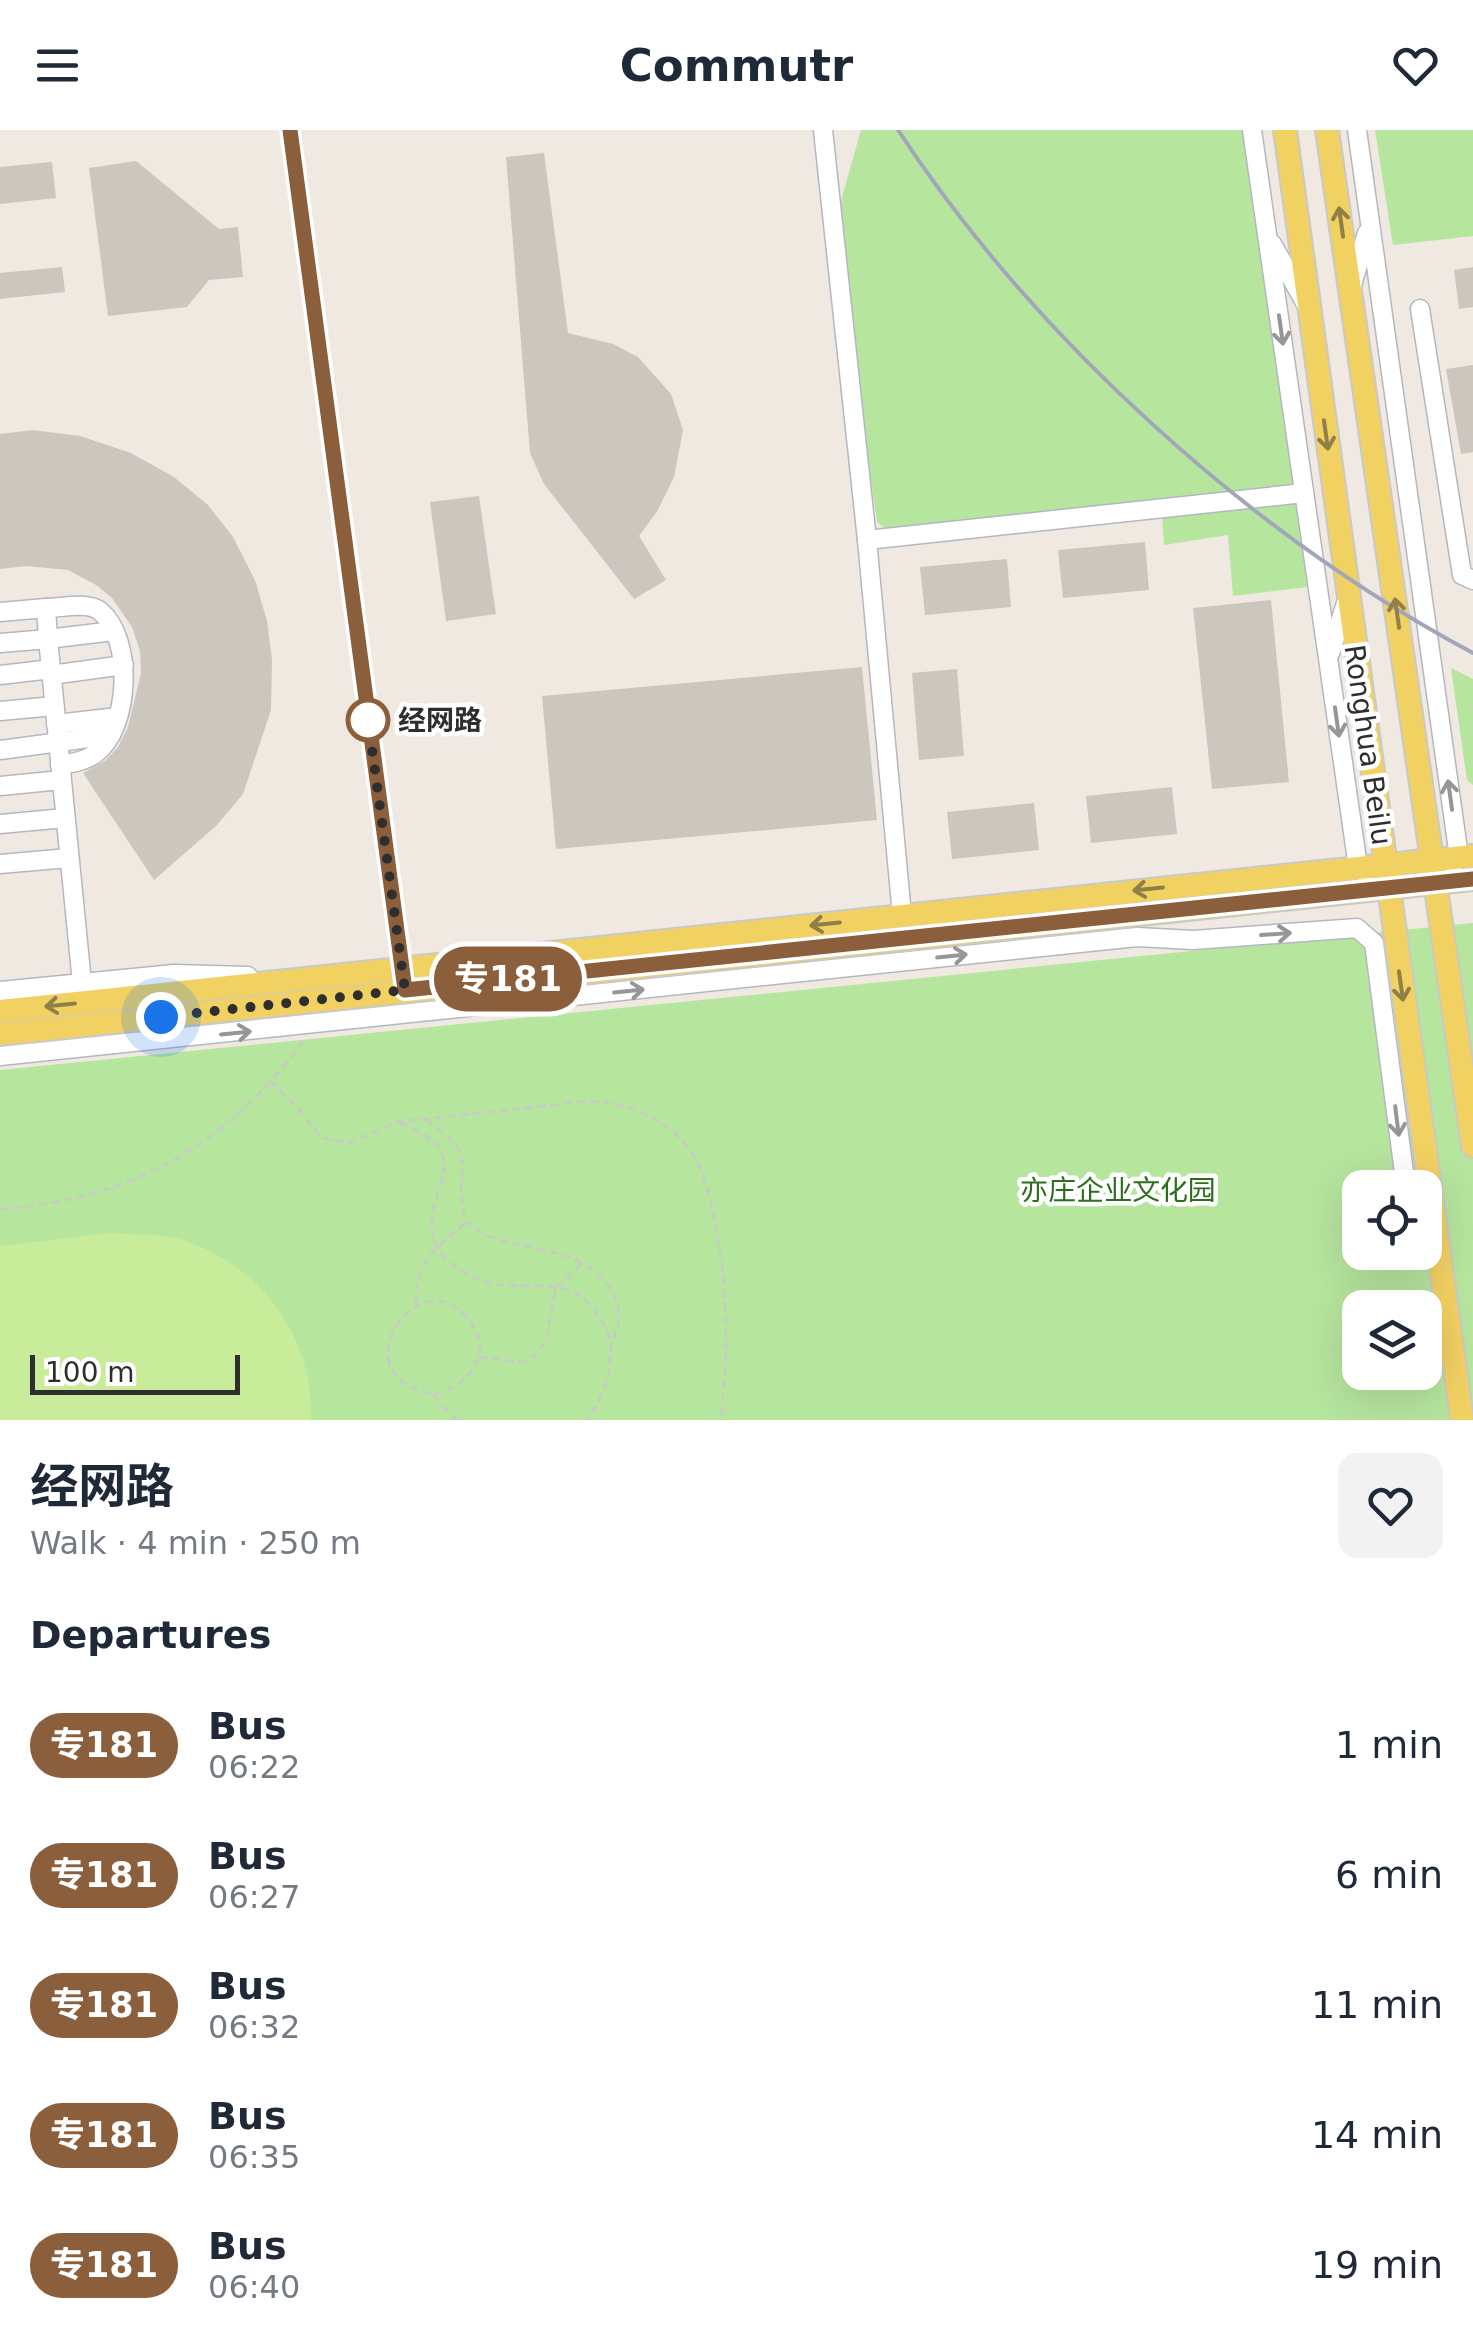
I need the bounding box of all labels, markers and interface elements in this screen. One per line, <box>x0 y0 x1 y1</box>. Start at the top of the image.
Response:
icon: menu <box>30 38 85 93</box>
icon: heart <box>1388 38 1443 93</box>
text: Commutr <box>620 39 853 92</box>
one-way arrow <box>1331 206 1349 239</box>
one-way arrow <box>1272 314 1291 346</box>
one-way arrow <box>1318 418 1336 450</box>
one-way arrow <box>1387 597 1405 630</box>
street label: Ronghua Beilu <box>1338 643 1398 847</box>
marker: 经网路 <box>347 699 389 741</box>
place label: 经网路 <box>398 704 482 737</box>
one-way arrow <box>1328 705 1346 737</box>
one-way arrow <box>1441 780 1459 812</box>
one-way arrow <box>1132 880 1165 899</box>
one-way arrow <box>809 914 841 933</box>
one-way arrow <box>1259 924 1292 943</box>
line badge: 专181 <box>438 946 578 1012</box>
one-way arrow <box>936 947 968 966</box>
text: 专181 <box>454 959 562 999</box>
one-way arrow <box>1393 969 1411 1001</box>
one-way arrow <box>613 981 645 1000</box>
your location <box>136 992 186 1042</box>
one-way arrow <box>45 996 77 1015</box>
one-way arrow <box>220 1023 252 1042</box>
one-way arrow <box>1388 1104 1407 1136</box>
map controls <box>1342 1170 1442 1390</box>
button: locate <box>1342 1170 1442 1270</box>
park label: 亦庄企业文化园 <box>1020 1174 1216 1207</box>
button: layers <box>1342 1290 1442 1390</box>
scale bar <box>30 1350 240 1394</box>
text: 100 m <box>45 1356 135 1389</box>
button: heart <box>1338 1453 1443 1558</box>
text: 经网路 <box>30 1458 174 1514</box>
text: Walk · 4 min · 250 m <box>30 1524 361 1562</box>
text: Departures <box>30 1613 271 1657</box>
text: Bus <box>208 1704 287 1748</box>
text: 1 min <box>1335 1723 1443 1767</box>
text: 专181 <box>50 1725 158 1765</box>
text: 06:22 <box>208 1748 300 1786</box>
text: Bus <box>208 1834 287 1878</box>
text: 6 min <box>1335 1853 1443 1897</box>
text: 专181 <box>50 1855 158 1895</box>
text: 06:27 <box>208 1878 300 1916</box>
text: Bus <box>208 1964 287 2008</box>
text: 11 min <box>1311 1983 1443 2027</box>
text: 专181 <box>50 1985 158 2025</box>
text: 06:32 <box>208 2008 300 2046</box>
text: Bus <box>208 2094 287 2138</box>
text: 14 min <box>1311 2113 1443 2157</box>
text: 专181 <box>50 2115 158 2155</box>
text: 06:35 <box>208 2138 300 2176</box>
text: Bus <box>208 2224 287 2268</box>
text: 19 min <box>1311 2243 1443 2287</box>
text: 专181 <box>50 2245 158 2285</box>
text: 06:40 <box>208 2268 300 2306</box>

